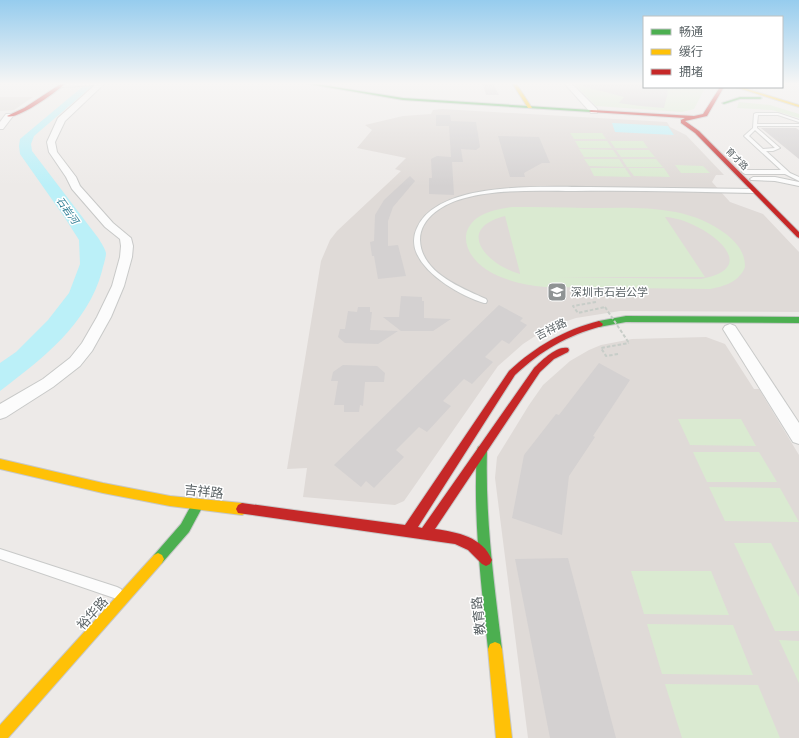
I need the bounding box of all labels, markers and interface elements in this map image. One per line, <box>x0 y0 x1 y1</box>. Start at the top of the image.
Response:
legend <box>643 16 783 88</box>
text: 畅通 <box>679 24 703 38</box>
text: 缓行 <box>679 44 703 58</box>
text: 拥堵 <box>679 64 703 78</box>
street label: 育才路 <box>724 145 751 172</box>
water label: 石岩河 <box>54 194 83 227</box>
school or university icon: 深圳市石岩公学 <box>546 281 568 303</box>
place label: 深圳市石岩公学 <box>571 285 648 298</box>
street label: 吉祥路 <box>533 315 568 342</box>
street label: 吉祥路 <box>184 481 224 501</box>
street label: 裕华路 <box>73 593 111 633</box>
street label: 教育路 <box>468 596 488 636</box>

